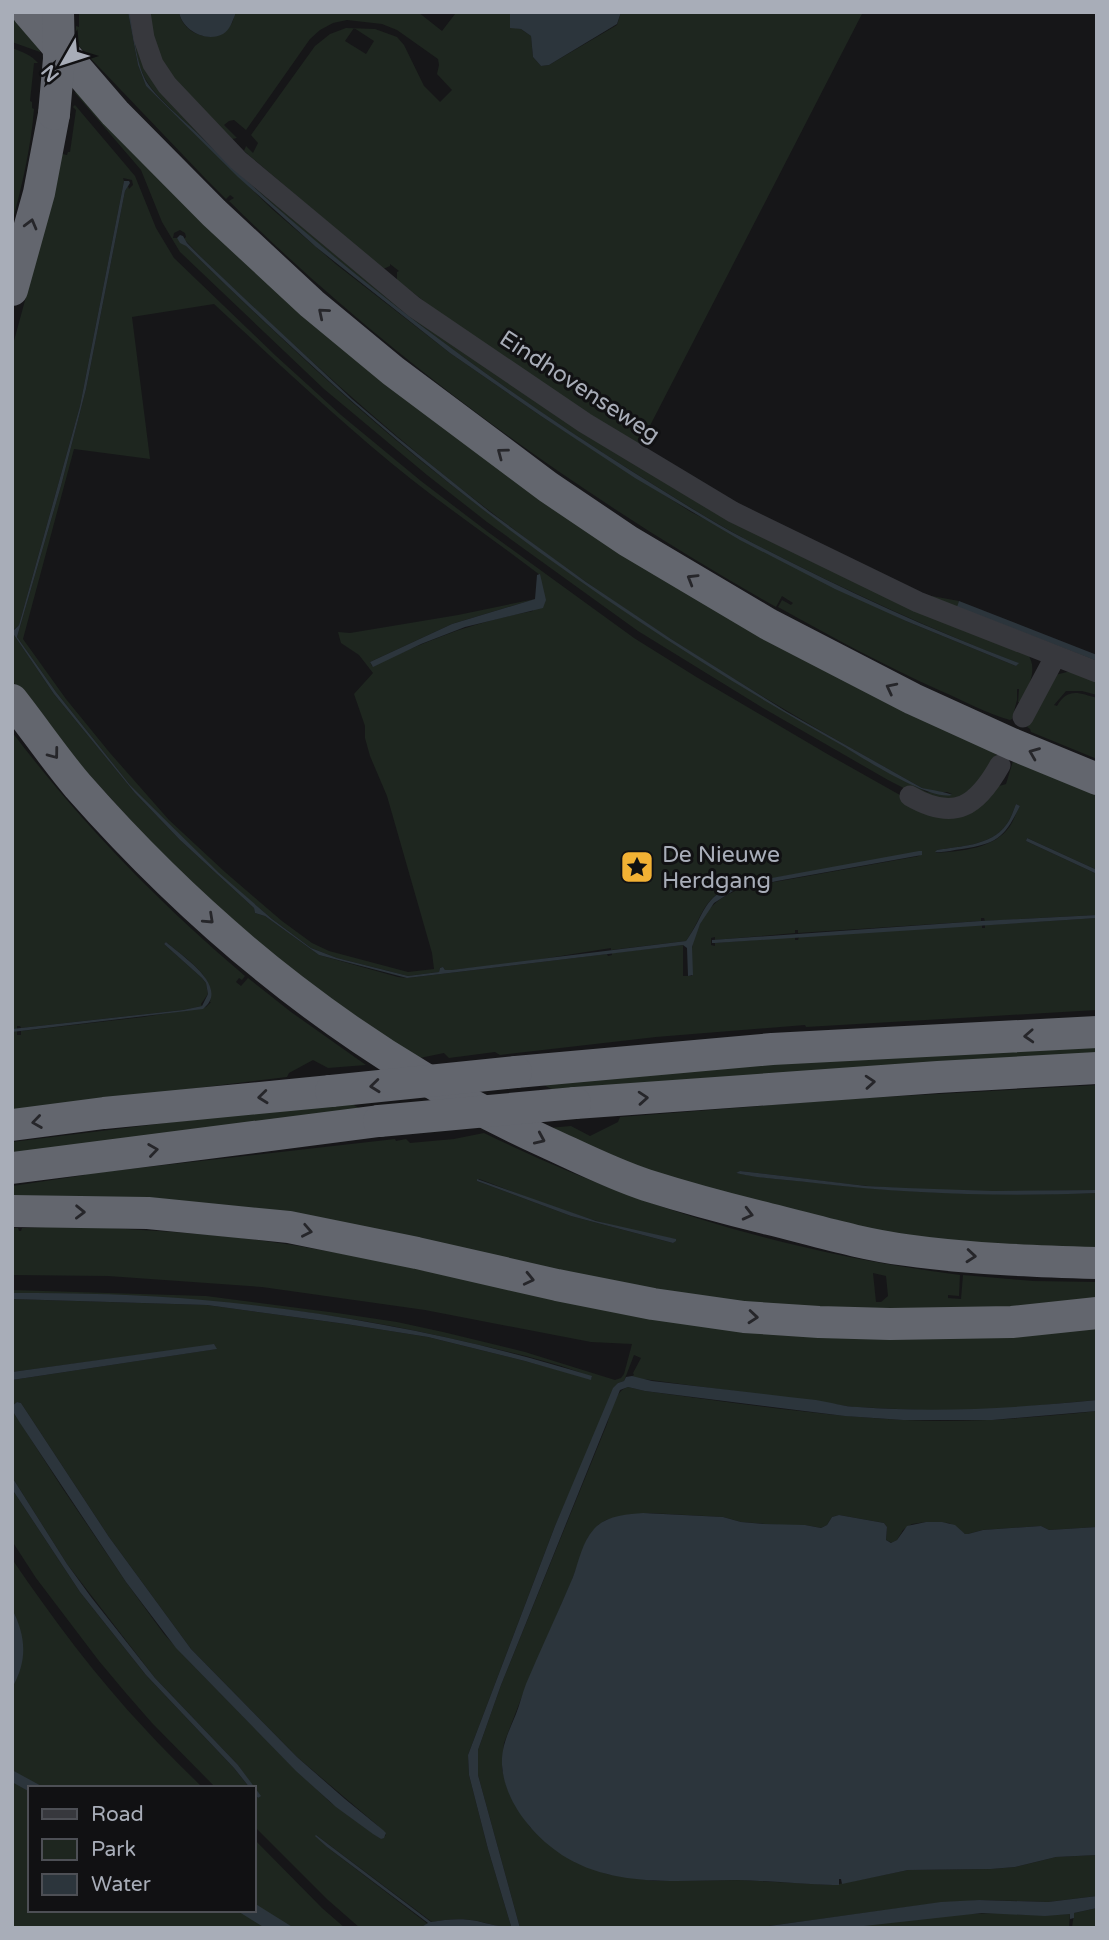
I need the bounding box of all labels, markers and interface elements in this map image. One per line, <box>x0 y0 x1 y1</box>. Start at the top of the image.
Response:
north arrow <box>28 28 98 98</box>
text: N <box>37 60 64 86</box>
one-way arrow <box>23 219 37 231</box>
one-way arrow <box>319 309 332 321</box>
street label: Eindhovenseweg <box>494 325 665 449</box>
one-way arrow <box>498 449 510 462</box>
one-way arrow <box>687 574 700 587</box>
one-way arrow <box>886 683 899 696</box>
one-way arrow <box>45 746 58 759</box>
one-way arrow <box>1028 748 1040 762</box>
place label: De Nieuwe Herdgang <box>662 841 780 895</box>
place icon: De Nieuwe Herdgang <box>618 848 656 886</box>
one-way arrow <box>201 911 214 924</box>
one-way arrow <box>1023 1028 1034 1043</box>
one-way arrow <box>864 1075 875 1090</box>
one-way arrow <box>370 1078 381 1093</box>
one-way arrow <box>257 1089 268 1104</box>
one-way arrow <box>637 1091 648 1106</box>
one-way arrow <box>31 1114 43 1129</box>
one-way arrow <box>533 1131 545 1145</box>
one-way arrow <box>147 1143 159 1158</box>
one-way arrow <box>75 1204 86 1219</box>
one-way arrow <box>742 1206 754 1220</box>
one-way arrow <box>301 1223 313 1238</box>
one-way arrow <box>966 1248 977 1263</box>
one-way arrow <box>523 1271 535 1285</box>
one-way arrow <box>748 1309 759 1324</box>
legend <box>28 1786 256 1912</box>
text: Road <box>91 1802 144 1827</box>
text: Park <box>91 1837 136 1862</box>
text: Water <box>91 1872 151 1897</box>

